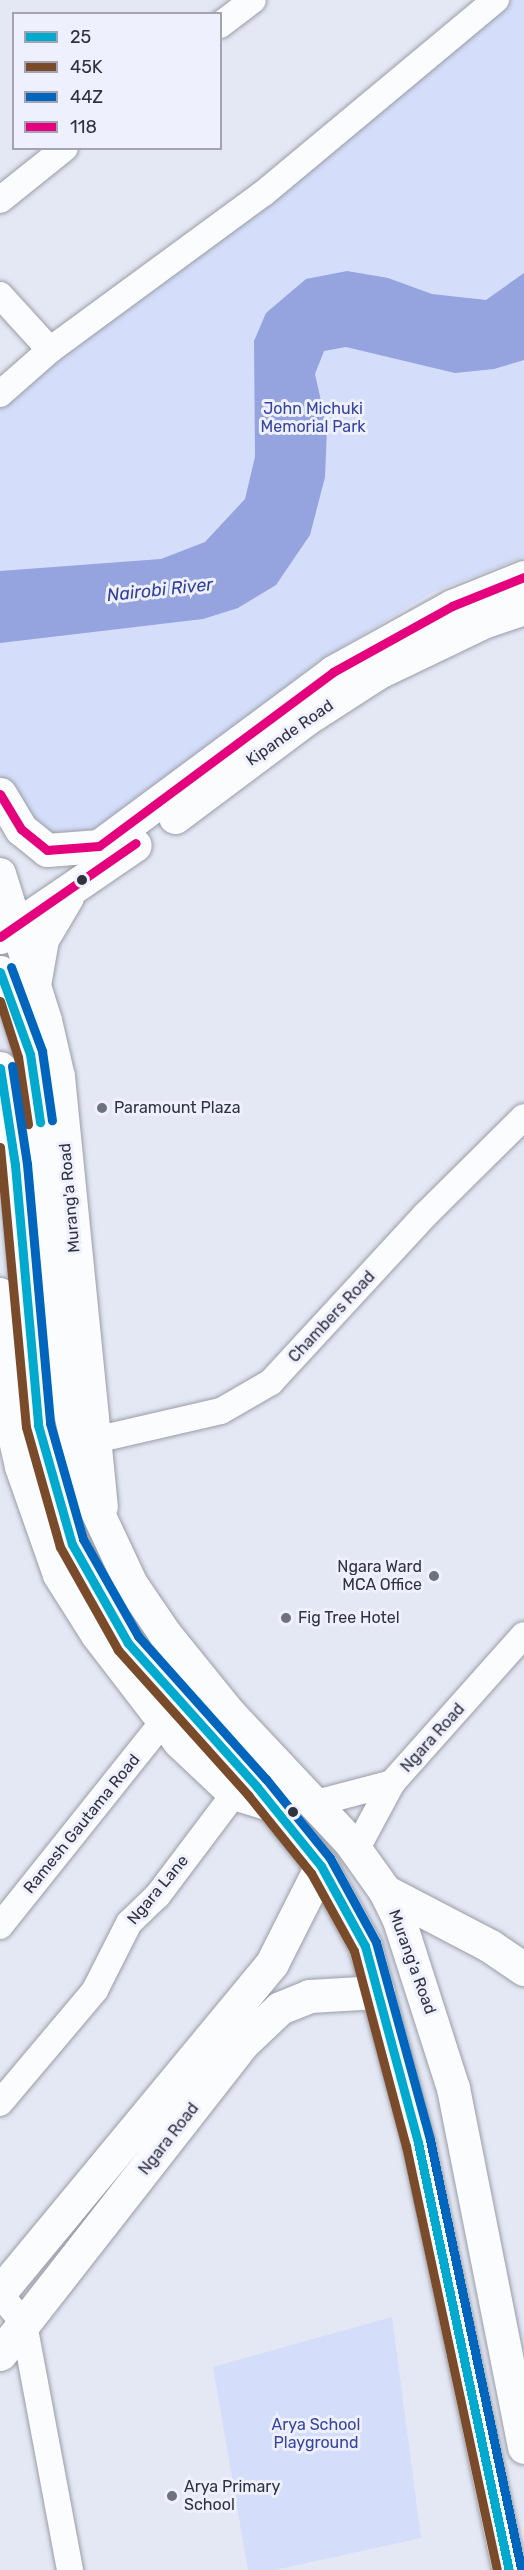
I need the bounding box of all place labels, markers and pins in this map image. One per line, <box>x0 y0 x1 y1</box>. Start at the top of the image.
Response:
unlabelled marker <box>76 874 88 886</box>
place label: Paramount Plaza <box>114 1098 240 1118</box>
marker: Paramount Plaza <box>95 1101 109 1115</box>
place label: Ngara Ward MCA Office <box>337 1557 422 1595</box>
marker: Ngara Ward MCA Office <box>427 1569 441 1583</box>
place label: Fig Tree Hotel <box>298 1608 400 1628</box>
marker: Fig Tree Hotel <box>279 1611 293 1625</box>
unlabelled marker <box>287 1806 299 1818</box>
place label: Arya Primary School <box>184 2477 280 2515</box>
marker: Arya Primary School <box>165 2489 179 2503</box>

